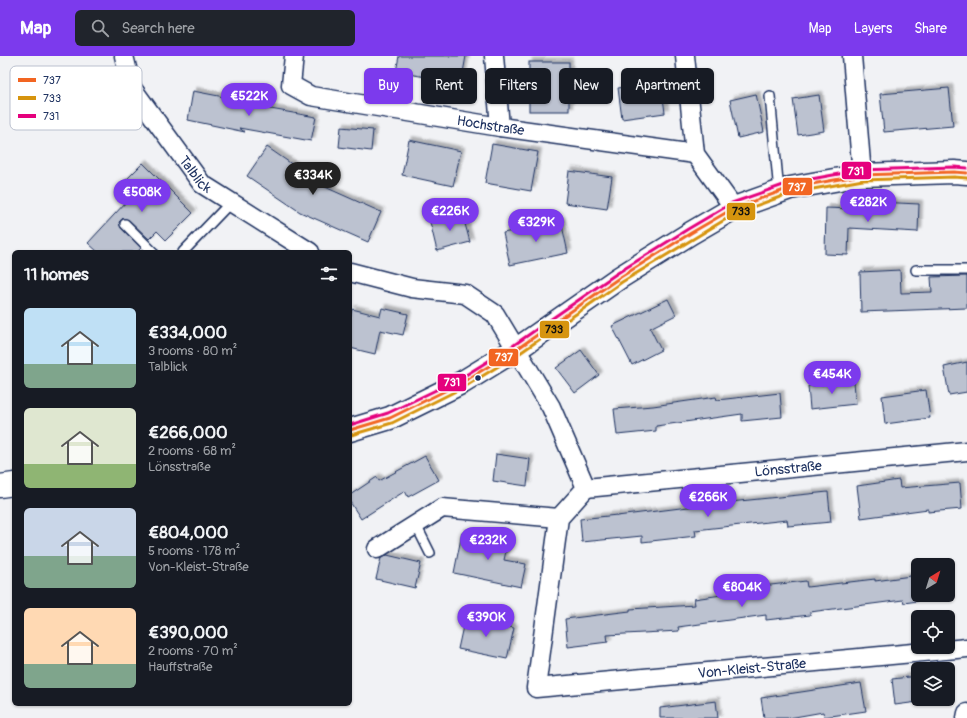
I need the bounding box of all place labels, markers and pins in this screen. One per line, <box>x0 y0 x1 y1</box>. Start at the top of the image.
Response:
pin: €522K <box>221 83 277 117</box>
pin: €334K <box>285 162 341 196</box>
pin: €508K <box>114 179 170 213</box>
pin: €282K <box>840 189 896 223</box>
pin: €226K <box>422 198 478 232</box>
pin: €329K <box>508 209 564 243</box>
pin: €454K <box>804 361 860 395</box>
unlabelled marker <box>473 373 483 383</box>
pin: €266K <box>680 484 736 518</box>
pin: €232K <box>460 527 516 561</box>
pin: €804K <box>714 574 770 608</box>
pin: €390K <box>458 604 514 638</box>

